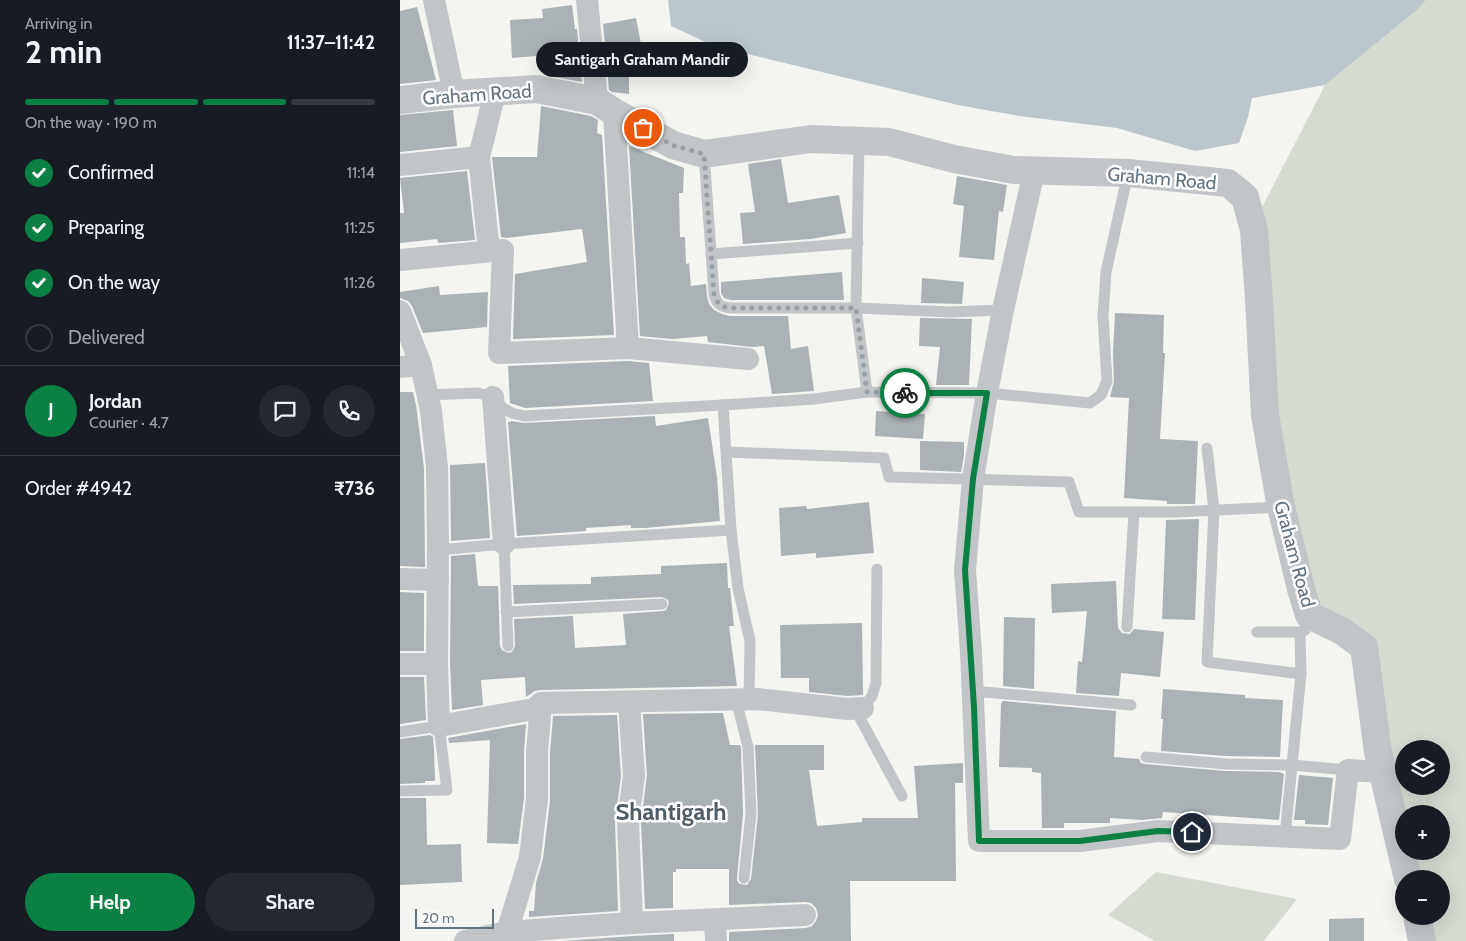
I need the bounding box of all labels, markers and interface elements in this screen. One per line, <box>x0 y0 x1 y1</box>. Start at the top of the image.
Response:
text: Arriving in <box>25 14 92 33</box>
text: 11:37–11:42 <box>287 31 375 54</box>
text: 2 min <box>25 32 102 71</box>
callout: Santigarh Graham Mandir <box>537 43 749 78</box>
text: Santigarh Graham Mandir <box>554 50 730 69</box>
street label: Graham Road <box>422 79 532 110</box>
pin <box>622 107 664 149</box>
text: On the way · 190 m <box>25 113 157 132</box>
icon: bag <box>629 114 657 142</box>
icon: check <box>25 159 53 187</box>
text: Confirmed <box>68 161 154 184</box>
street label: Graham Road <box>1107 162 1217 195</box>
text: 11:14 <box>347 163 375 182</box>
icon: check <box>25 214 53 242</box>
text: Preparing <box>68 216 144 239</box>
text: 11:25 <box>344 218 375 237</box>
icon: check <box>25 269 53 297</box>
text: On the way <box>68 271 160 294</box>
text: 11:26 <box>344 273 375 292</box>
text: Delivered <box>68 326 145 349</box>
courier <box>880 368 930 418</box>
icon: bike <box>891 379 919 407</box>
button: chat <box>259 385 311 437</box>
button: phone <box>323 385 375 437</box>
text: Jordan <box>89 390 142 413</box>
text: J <box>48 399 54 422</box>
text: Courier · 4.7 <box>89 413 169 432</box>
text: Order #4942 <box>25 477 132 500</box>
text: ₹736 <box>334 477 375 500</box>
street label: Graham Road <box>1269 498 1320 610</box>
map controls <box>1395 740 1450 925</box>
button: layers <box>1395 740 1450 795</box>
district label: Shantigarh <box>615 797 727 826</box>
button: + <box>1395 805 1450 860</box>
pin <box>1171 811 1213 853</box>
icon: home <box>1178 818 1206 846</box>
button: − <box>1395 870 1450 925</box>
button: Help <box>25 873 195 931</box>
button: Share <box>205 873 375 931</box>
scale bar <box>415 906 494 929</box>
text: 20 m <box>422 909 455 927</box>

